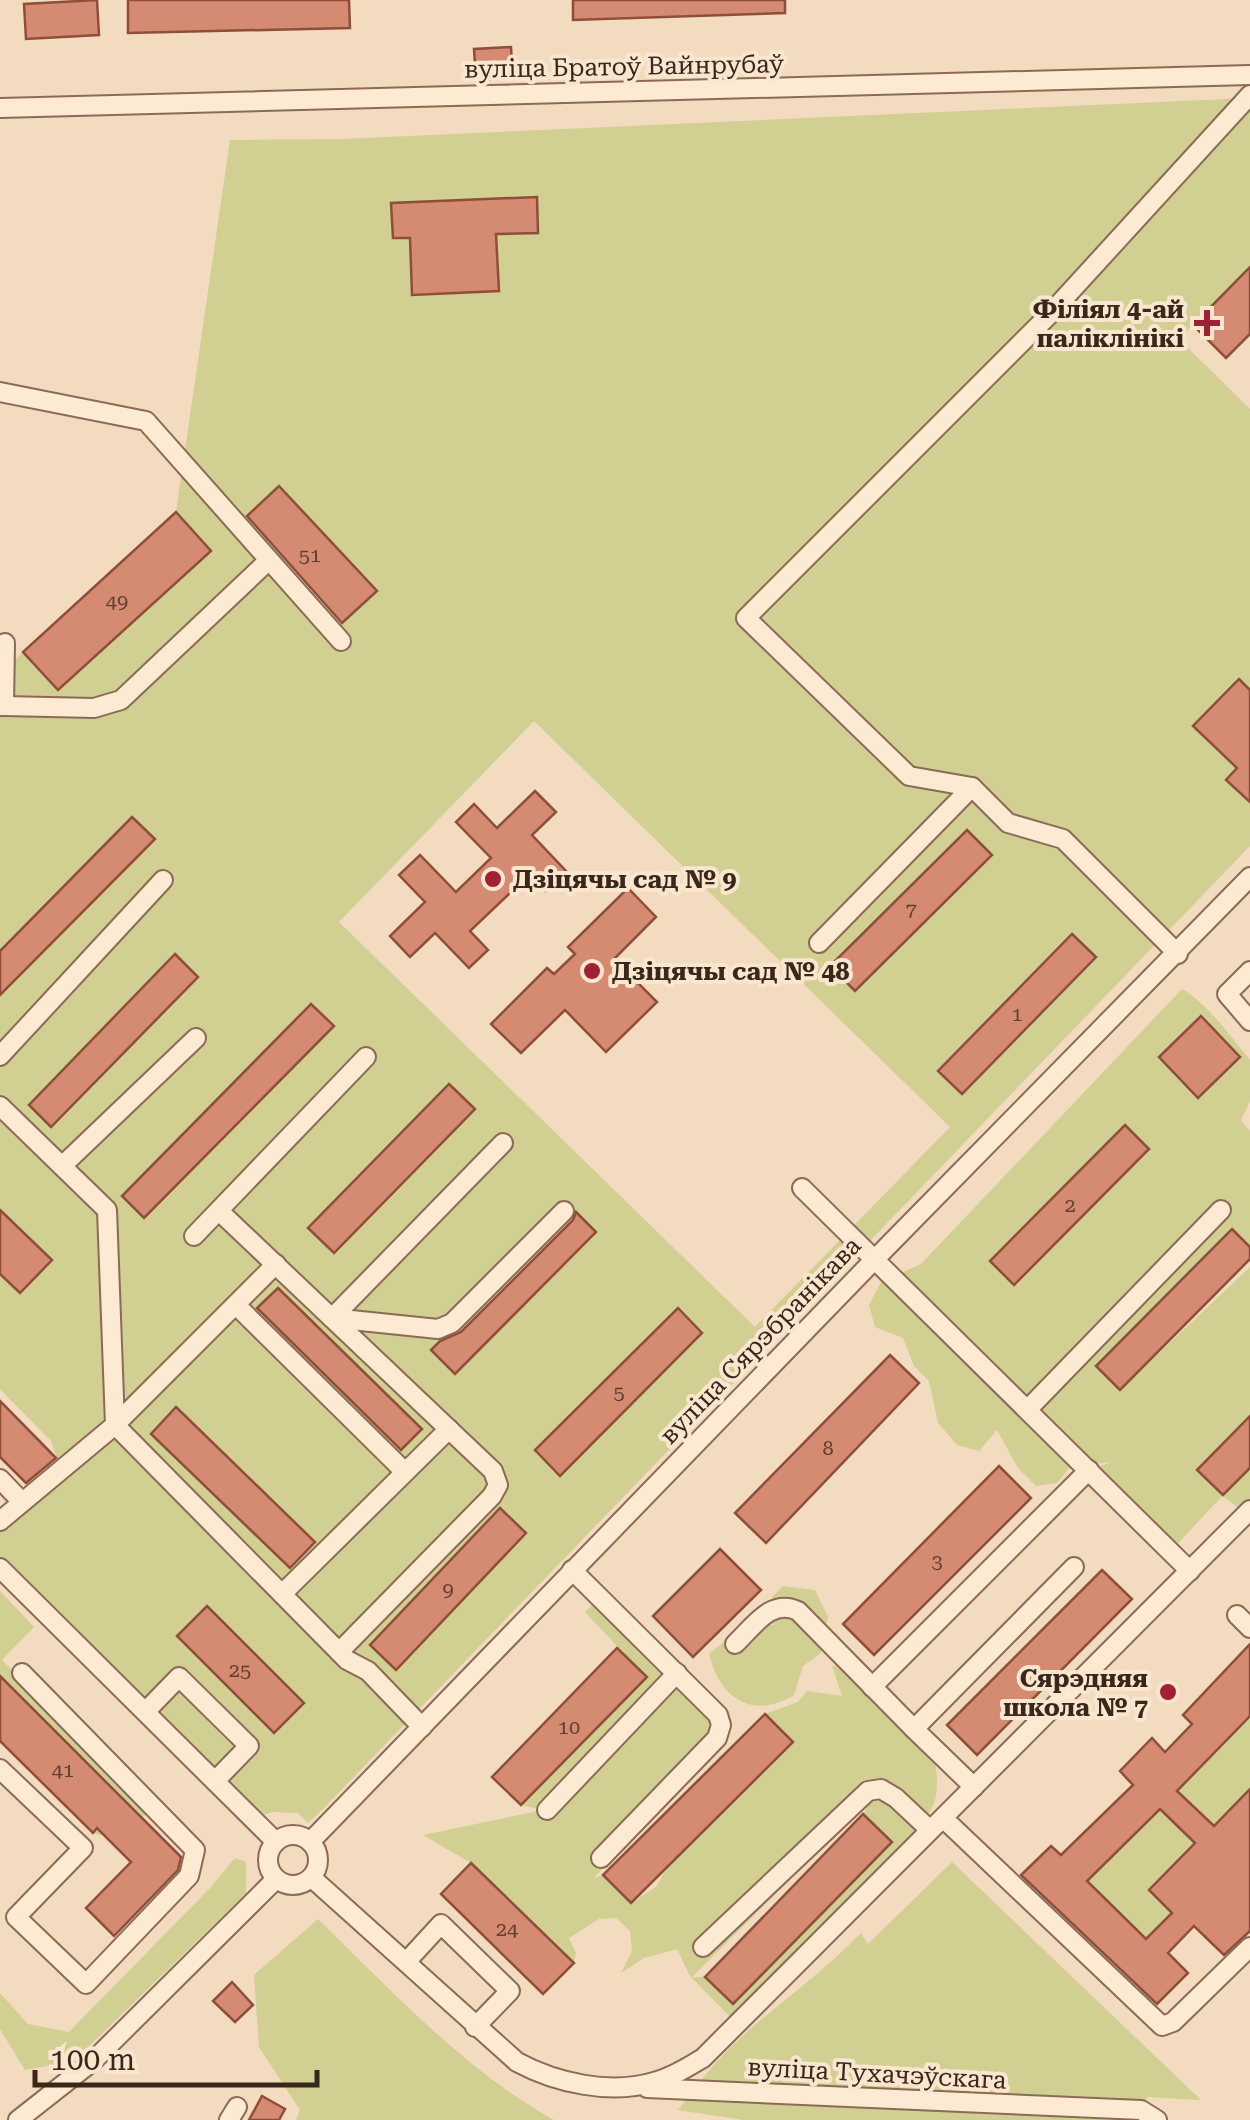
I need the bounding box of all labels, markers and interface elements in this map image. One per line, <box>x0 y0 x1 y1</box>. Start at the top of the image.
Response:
street label: вуліца Братоў Вайнрубаў <box>464 49 784 84</box>
place label: Філіял 4-ай паліклінікі <box>1033 295 1184 353</box>
marker: Філіял 4-ай паліклінікі <box>1194 310 1220 336</box>
house number: 51 <box>299 543 321 567</box>
house number: 49 <box>106 589 128 613</box>
place label: Дзіцячы сад № 9 <box>513 865 736 894</box>
marker: Дзіцячы сад № 9 <box>482 868 504 890</box>
house number: 7 <box>905 898 917 922</box>
place label: Дзіцячы сад № 48 <box>612 957 849 986</box>
marker: Дзіцячы сад № 48 <box>581 960 603 982</box>
house number: 1 <box>1011 1002 1023 1026</box>
house number: 2 <box>1064 1193 1076 1217</box>
street label: вуліца Сярэбранікава <box>654 1231 867 1450</box>
house number: 5 <box>613 1380 625 1404</box>
house number: 8 <box>822 1436 834 1460</box>
house number: 3 <box>931 1549 943 1573</box>
house number: 9 <box>442 1577 454 1601</box>
house number: 25 <box>229 1658 251 1682</box>
place label: Сярэдняя школа № 7 <box>1003 1664 1148 1722</box>
marker: Сярэдняя школа № 7 <box>1157 1681 1179 1703</box>
house number: 10 <box>558 1715 580 1739</box>
house number: 41 <box>52 1758 74 1782</box>
house number: 24 <box>496 1917 519 1941</box>
scale bar <box>35 2025 318 2087</box>
text: 100 m <box>50 2042 135 2077</box>
street label: вуліца Тухачэўскага <box>747 2052 1008 2095</box>

